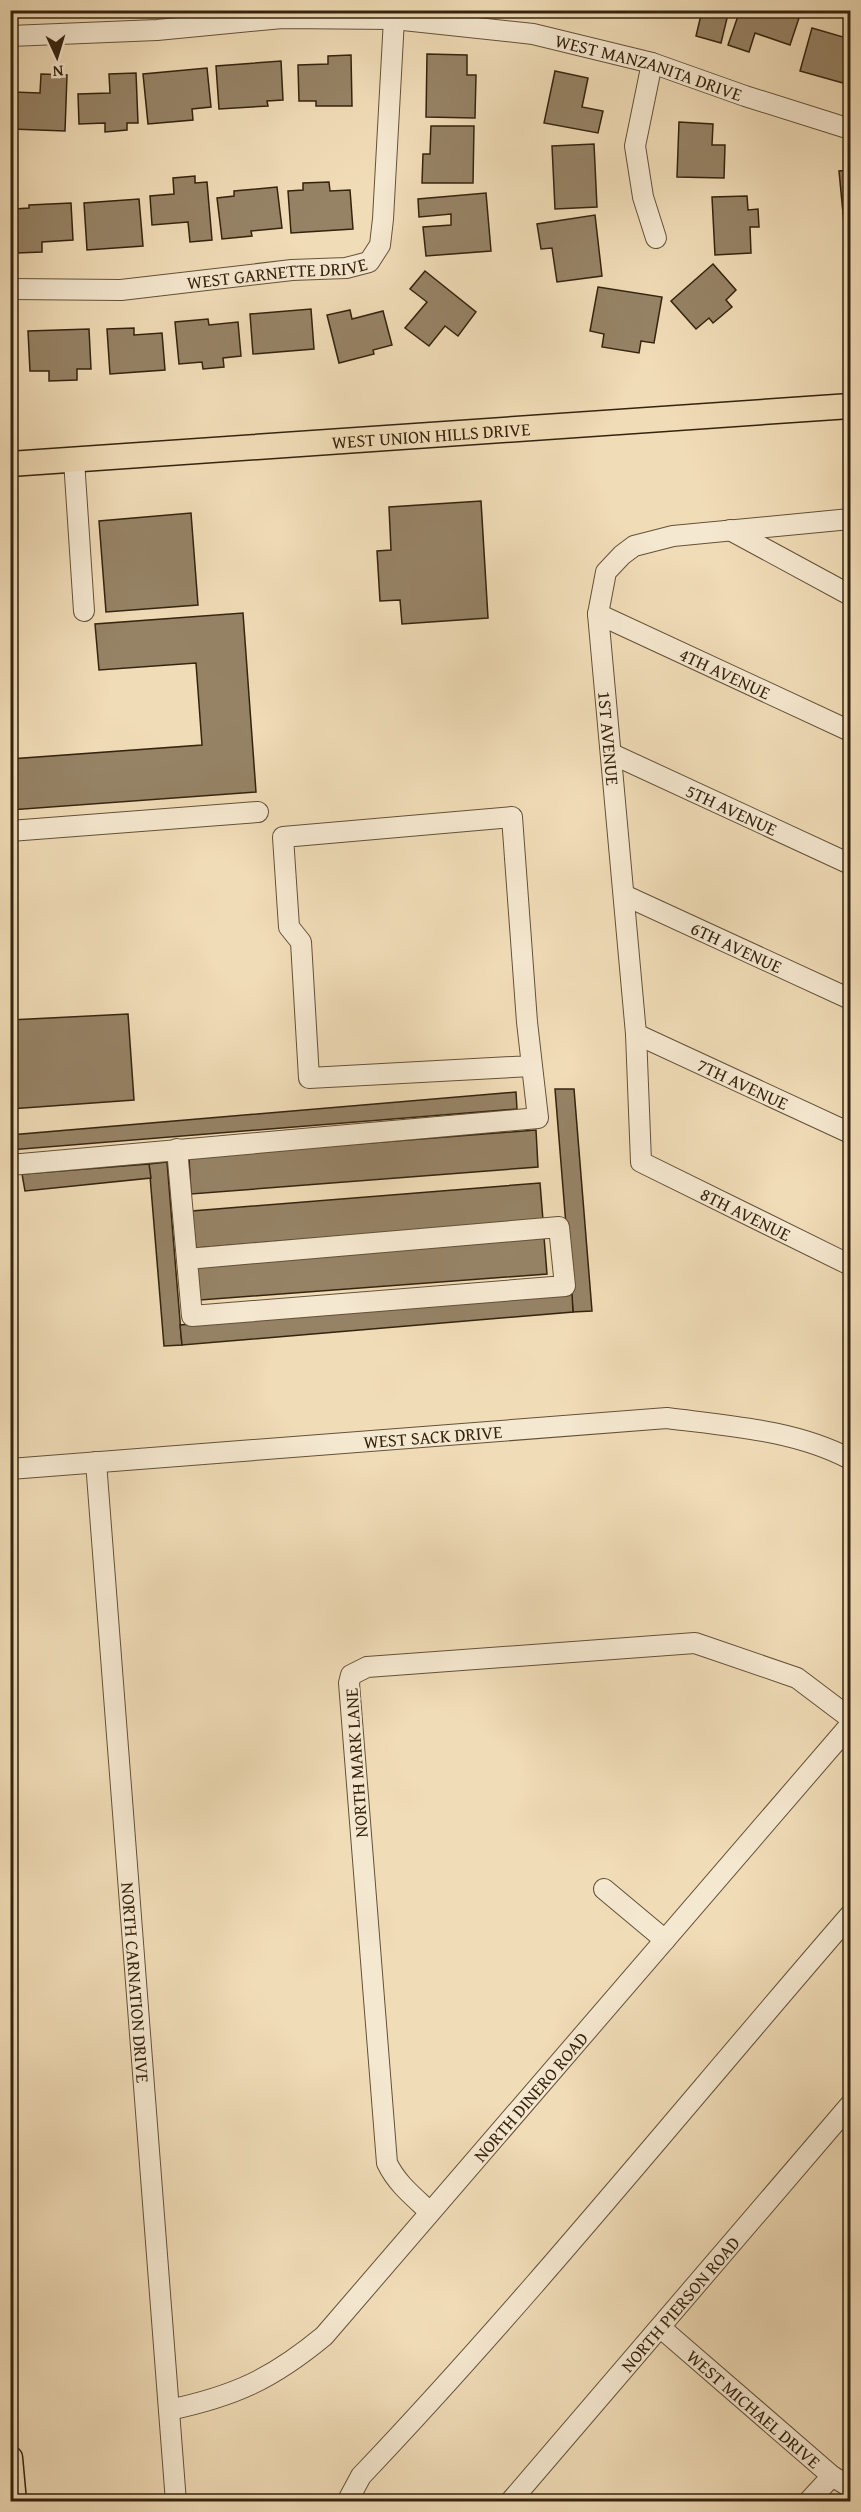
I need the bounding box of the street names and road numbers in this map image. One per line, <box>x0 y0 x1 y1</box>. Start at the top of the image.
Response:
street label: WEST MANZANITA DRIVE <box>553 26 746 108</box>
street label: WEST GARNETTE DRIVE <box>185 250 370 296</box>
street label: WEST UNION HILLS DRIVE <box>331 415 531 455</box>
street label: 4TH AVENUE <box>675 640 775 706</box>
street label: 1ST AVENUE <box>592 690 627 787</box>
street label: 5TH AVENUE <box>682 777 782 842</box>
street label: 6TH AVENUE <box>687 914 787 980</box>
street label: 7TH AVENUE <box>693 1051 793 1116</box>
street label: 8TH AVENUE <box>696 1180 796 1247</box>
street label: WEST SACK DRIVE <box>362 1417 503 1455</box>
street label: NORTH MARK LANE <box>337 1687 375 1839</box>
street label: NORTH CARNATION DRIVE <box>115 1881 157 2084</box>
street label: NORTH DINERO ROAD <box>467 2025 594 2167</box>
street label: NORTH PIERSON ROAD <box>614 2230 746 2378</box>
street label: WEST MICHAEL DRIVE <box>681 2343 827 2474</box>

